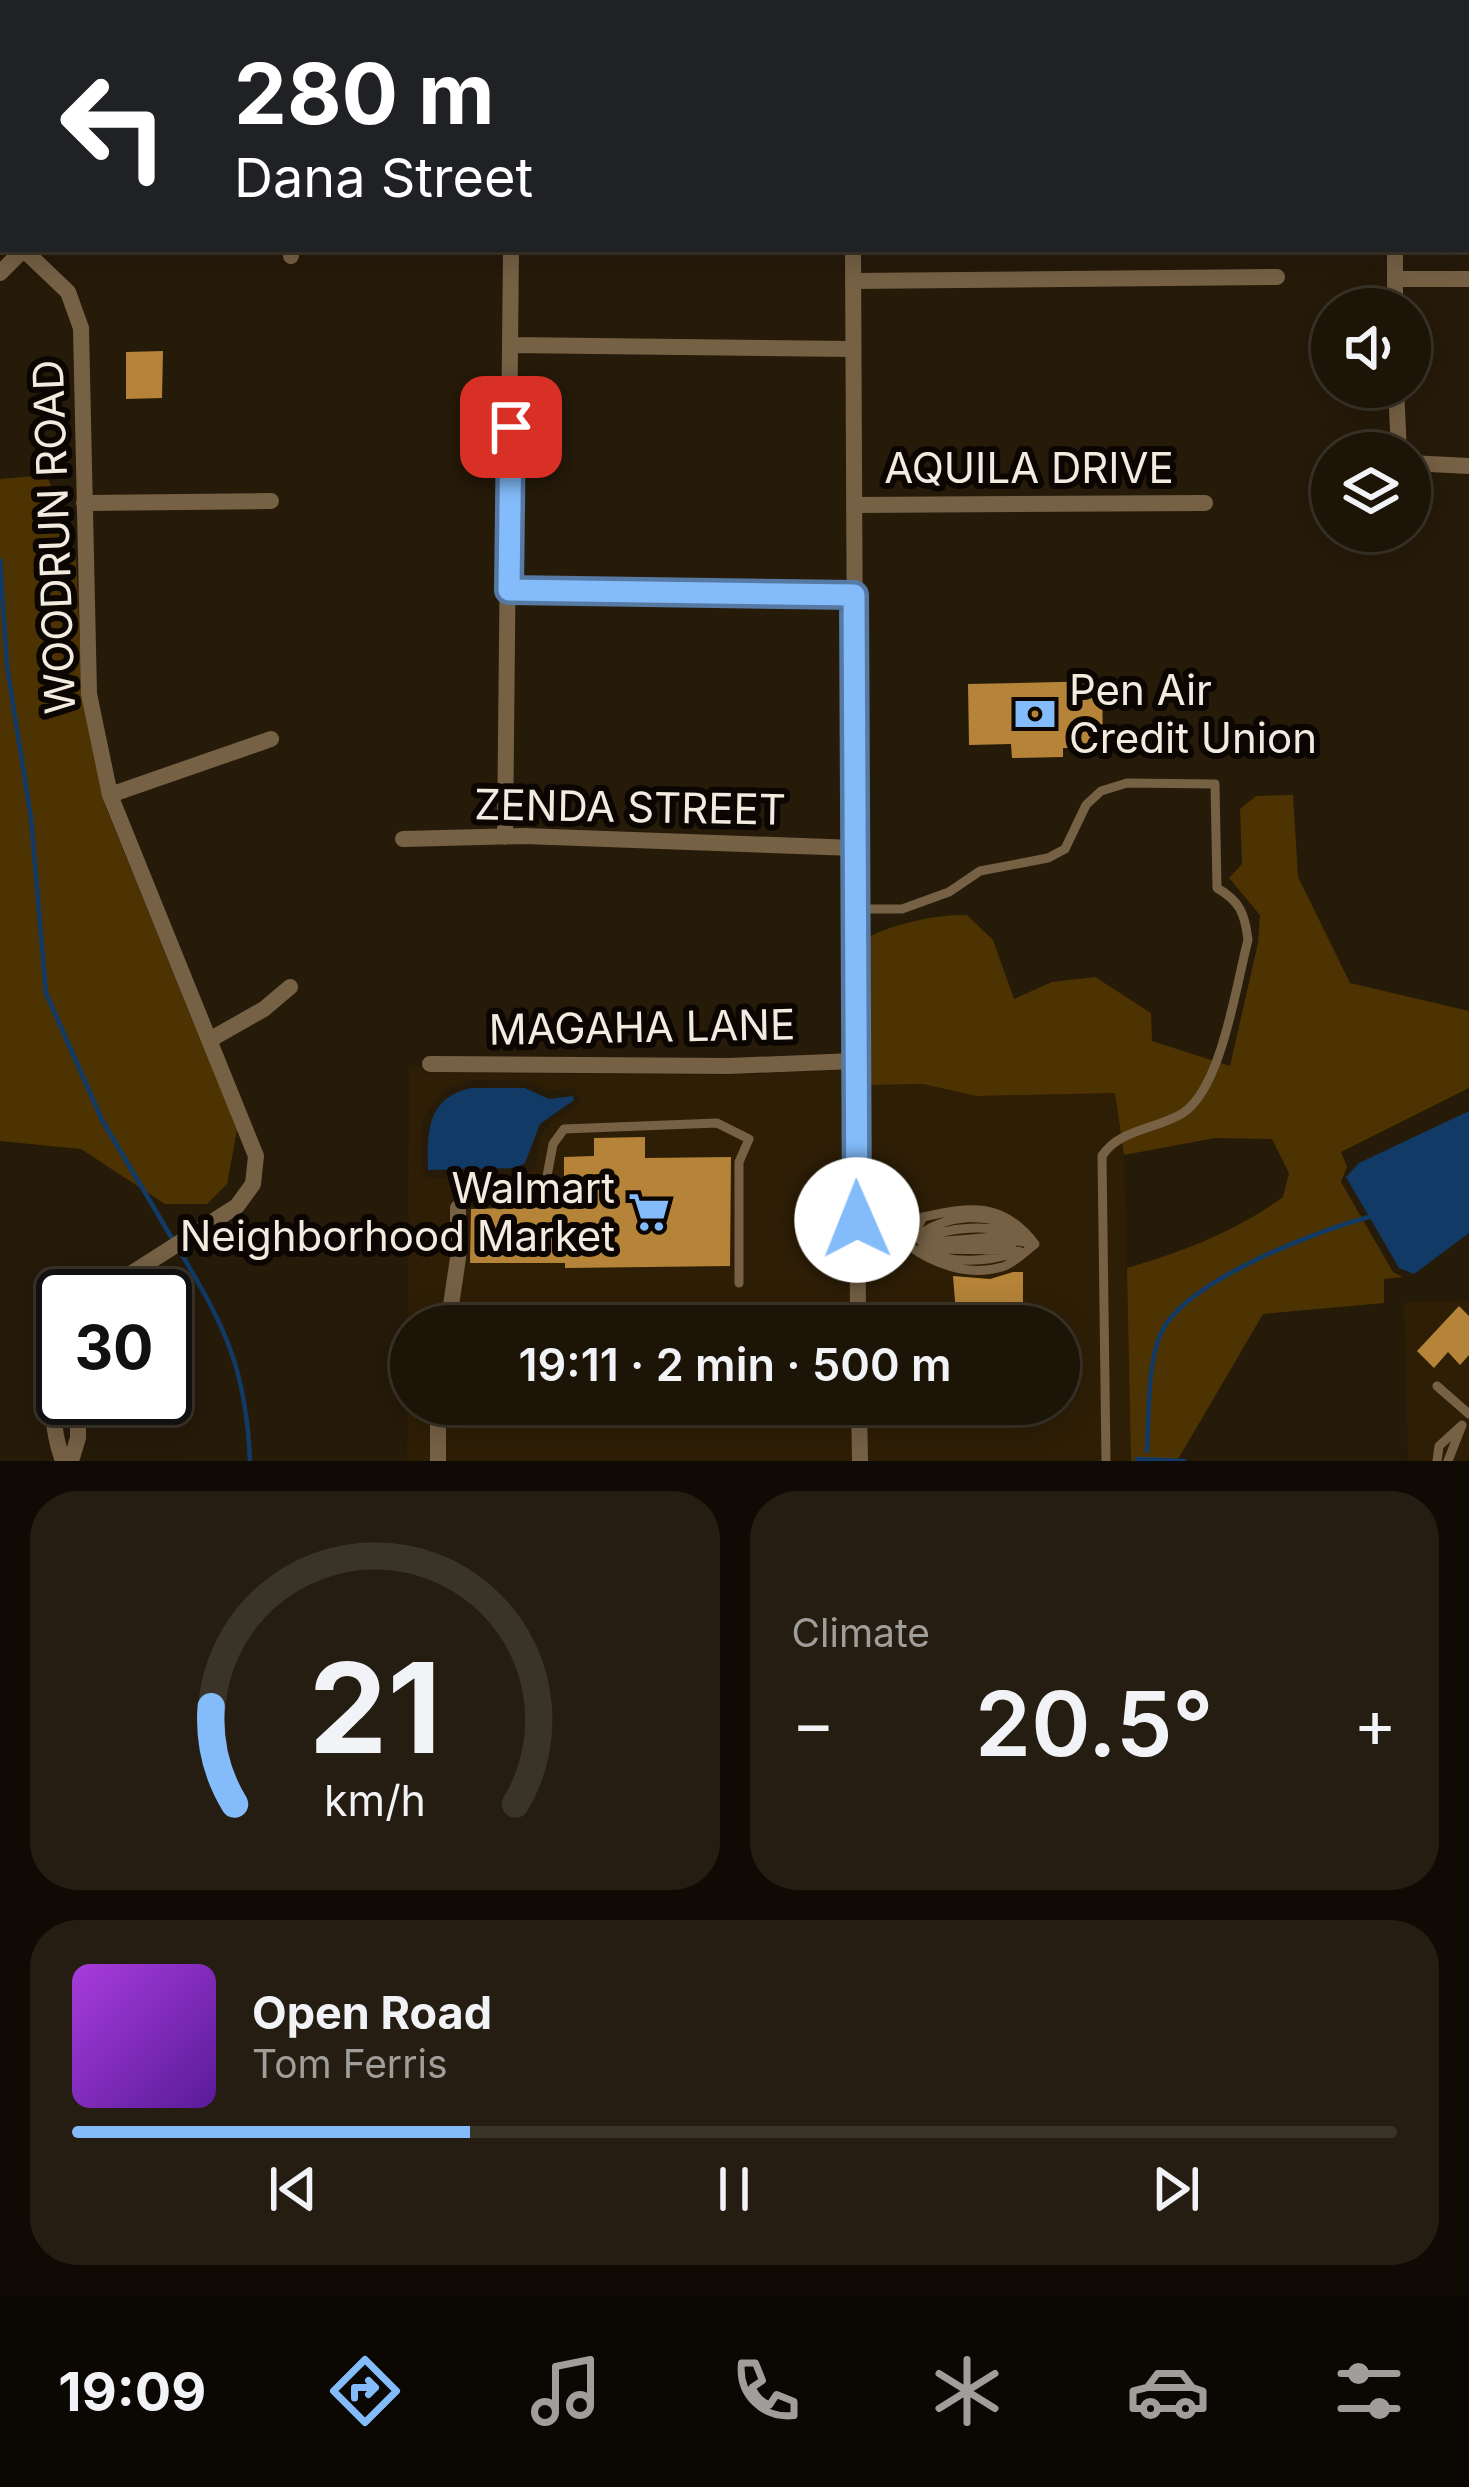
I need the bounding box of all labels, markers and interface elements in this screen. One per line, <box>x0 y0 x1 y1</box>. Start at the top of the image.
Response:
text: 280 m <box>234 43 495 144</box>
icon: left <box>36 48 192 204</box>
text: Dana Street <box>234 145 533 210</box>
map controls <box>1311 288 1431 552</box>
button: sound <box>1311 288 1431 408</box>
street label: WOODRUN ROAD <box>22 359 85 715</box>
pin <box>460 376 562 478</box>
icon: arrive <box>478 394 544 460</box>
button: layers <box>1311 432 1431 552</box>
street label: AQUILA DRIVE <box>884 442 1174 493</box>
place label: Pen Air Credit Union <box>1069 664 1317 763</box>
bank icon: Pen Air Credit Union <box>1012 691 1058 737</box>
street label: ZENDA STREET <box>474 778 786 835</box>
street label: MAGAHA LANE <box>488 998 796 1055</box>
position arrow <box>794 1157 920 1283</box>
place label: Walmart Neighborhood Market <box>180 1162 615 1261</box>
supermarket icon: Walmart Neighborhood Market <box>626 1189 672 1235</box>
speed limit sign: 30 <box>36 1269 192 1425</box>
text: 19:11 · 2 min · 500 m <box>519 1337 952 1392</box>
text: Climate <box>792 1609 930 1656</box>
text: 21 <box>309 1632 441 1783</box>
text: 20.5° <box>975 1669 1213 1778</box>
text: − <box>792 1683 835 1763</box>
text: + <box>1353 1683 1397 1763</box>
text: km/h <box>324 1773 426 1825</box>
text: Open Road <box>252 1985 492 2040</box>
text: Tom Ferris <box>252 2040 447 2087</box>
icon: previous <box>260 2156 326 2222</box>
icon: pause <box>701 2156 767 2222</box>
icon: next <box>1143 2156 1209 2222</box>
icon: directions <box>323 2349 407 2433</box>
icon: music <box>524 2349 608 2433</box>
icon: phone <box>724 2349 808 2433</box>
icon: climate <box>925 2349 1009 2433</box>
icon: car <box>1126 2349 1210 2433</box>
icon: filters <box>1327 2349 1411 2433</box>
text: 19:09 <box>58 2359 206 2424</box>

